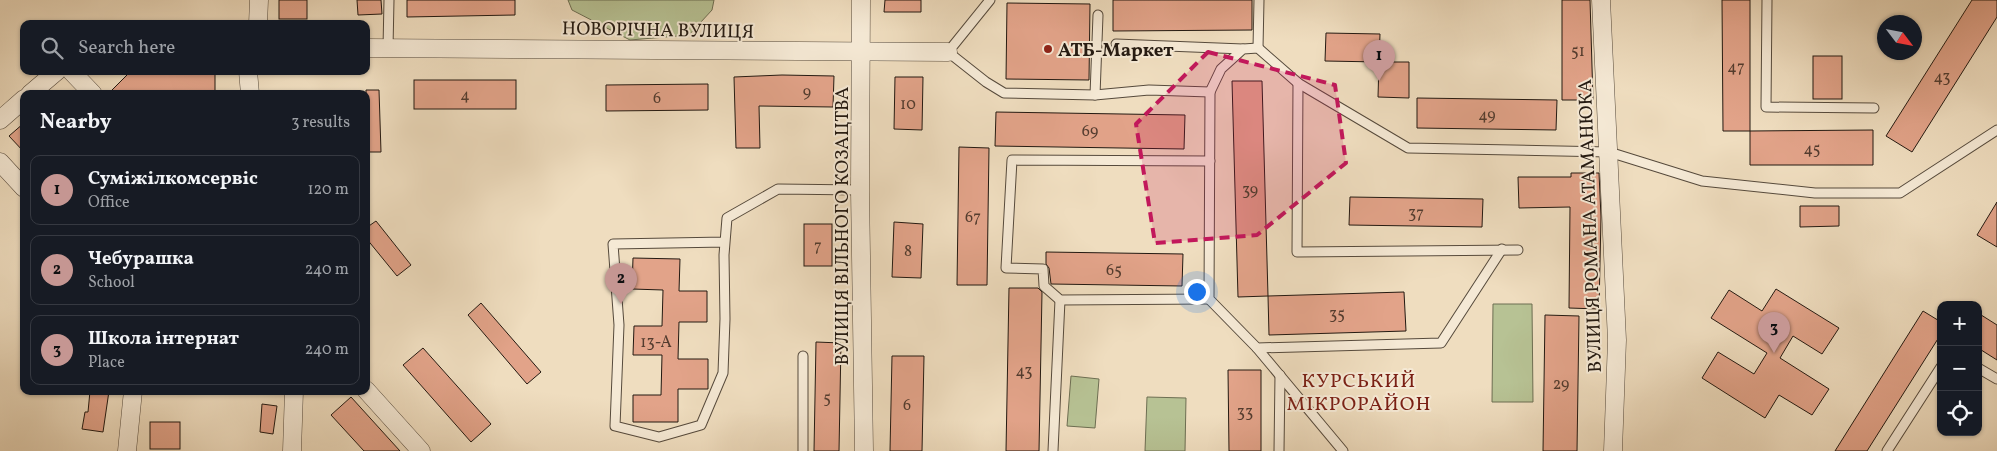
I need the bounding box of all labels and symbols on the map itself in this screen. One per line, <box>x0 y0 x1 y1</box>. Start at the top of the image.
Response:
north arrow <box>1877 15 1922 60</box>
street label: НОВОРІЧНА ВУЛИЦЯ <box>562 16 754 46</box>
place label: АТБ-Маркет <box>1058 38 1174 64</box>
pin: 1 <box>1363 40 1395 81</box>
house number: 51 <box>1571 41 1585 63</box>
marker: АТБ-Маркет <box>1042 43 1054 55</box>
house number: 47 <box>1727 57 1745 79</box>
house number: 43 <box>1933 67 1951 89</box>
street label: ВУЛИЦЯ РОМАНА АТАМАНЮКА <box>1573 79 1609 373</box>
house number: 9 <box>803 82 811 104</box>
house number: 4 <box>460 85 470 107</box>
street label: ВУЛИЦЯ ВІЛЬНОГО КОЗАЦТВА <box>830 87 856 365</box>
house number: 6 <box>653 88 661 110</box>
house number: 10 <box>900 94 916 116</box>
house number: 49 <box>1478 105 1496 127</box>
house number: 69 <box>1082 121 1098 143</box>
house number: 45 <box>1804 139 1820 161</box>
house number: 39 <box>1242 180 1258 202</box>
house number: 37 <box>1408 203 1424 225</box>
house number: 67 <box>965 207 981 229</box>
house number: 7 <box>814 236 822 258</box>
house number: 8 <box>904 241 912 263</box>
house number: 65 <box>1106 260 1122 282</box>
pin: 2 <box>605 263 637 304</box>
your location <box>1184 279 1210 305</box>
house number: 35 <box>1329 304 1345 326</box>
pin: 3 <box>1758 312 1790 353</box>
house number: 13-А <box>640 332 672 354</box>
house number: 43 <box>1015 361 1033 383</box>
district label: КУРСЬКИЙ МІКРОРАЙОН <box>1287 368 1431 419</box>
house number: 29 <box>1553 374 1569 396</box>
house number: 5 <box>823 388 831 410</box>
house number: 6 <box>903 395 911 417</box>
house number: 33 <box>1237 402 1253 424</box>

